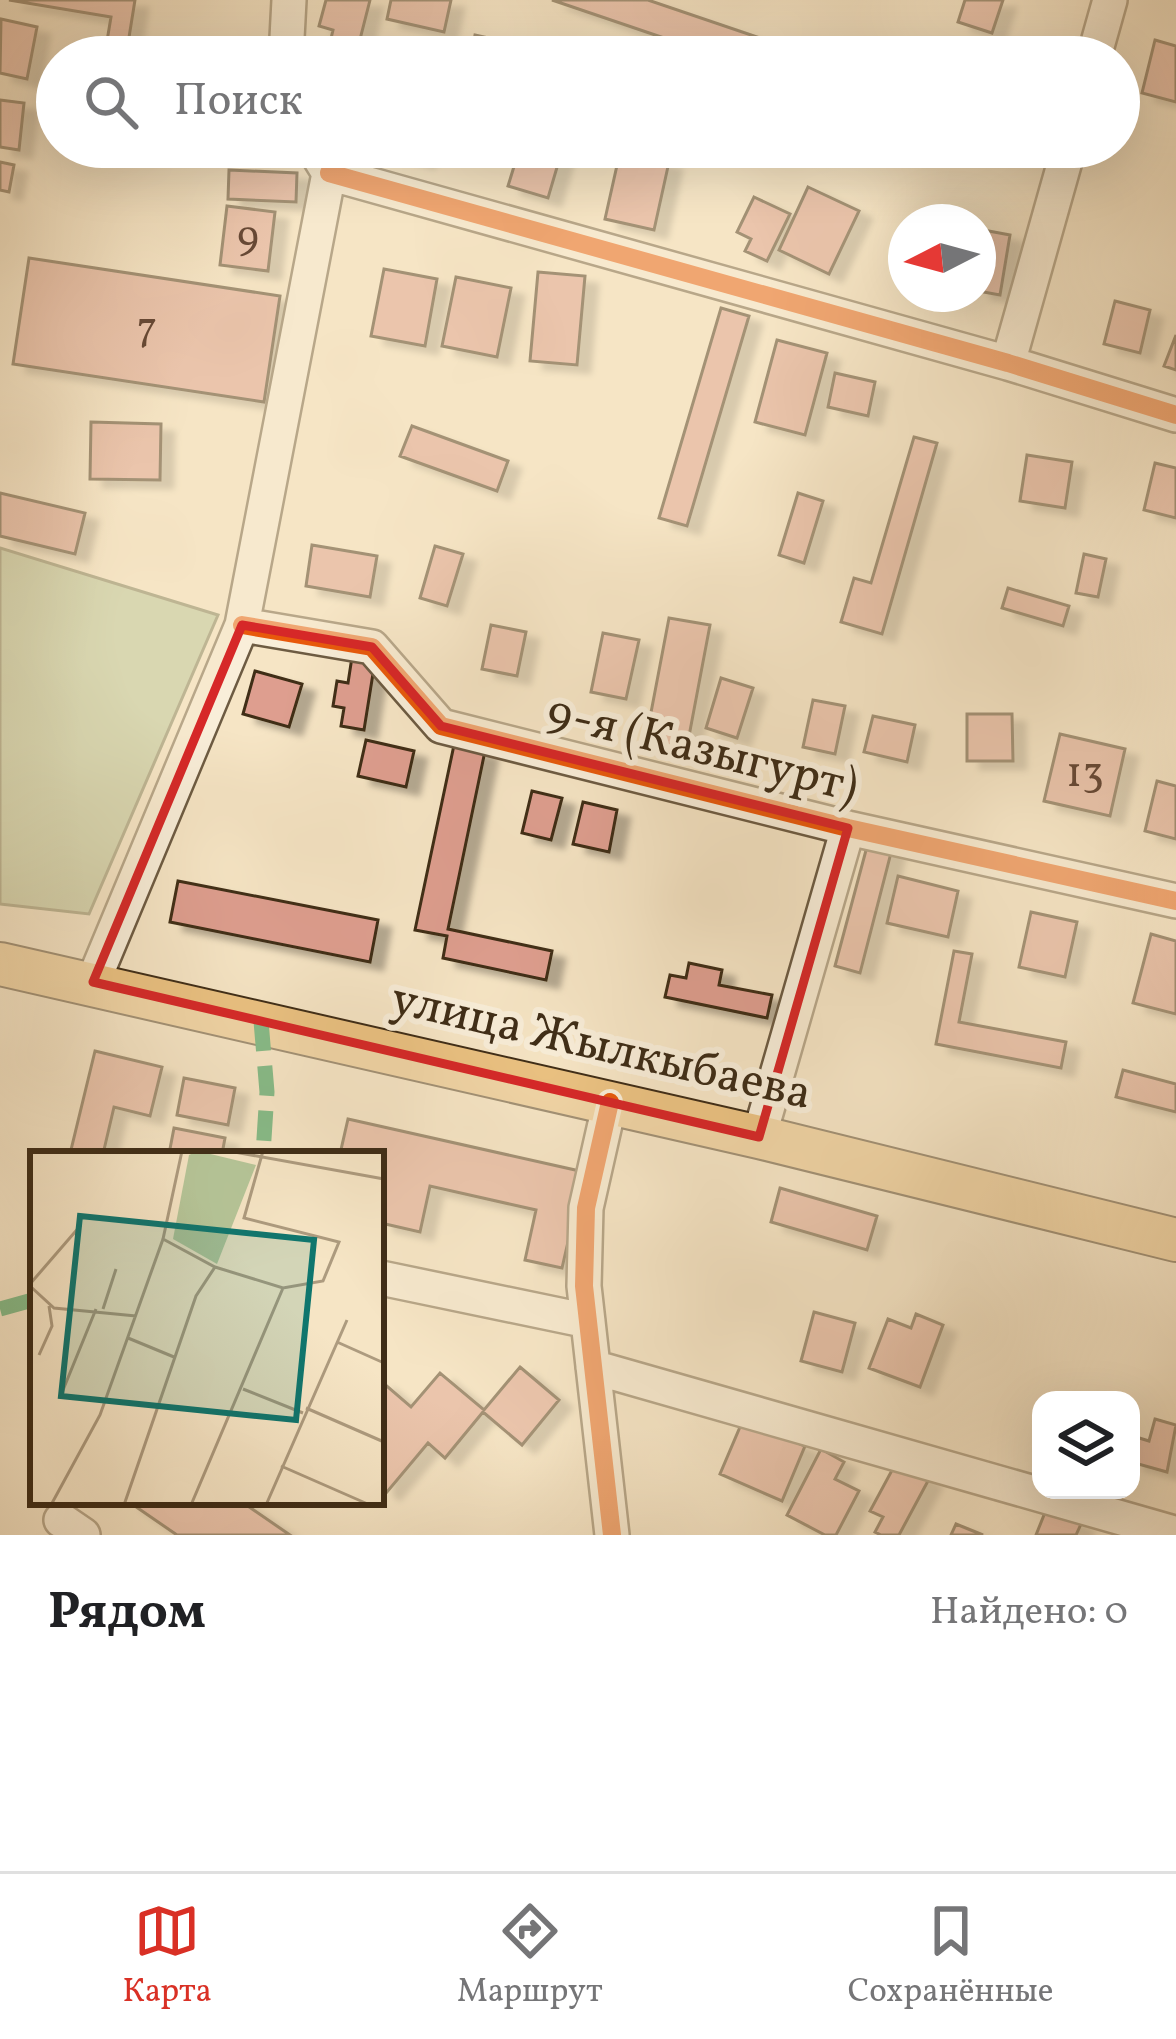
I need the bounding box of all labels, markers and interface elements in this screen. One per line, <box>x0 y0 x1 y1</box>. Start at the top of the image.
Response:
search box <box>36 36 1140 168</box>
icon: search <box>78 69 144 135</box>
text: Поиск <box>174 71 303 134</box>
north arrow <box>888 204 996 312</box>
house number: 9 <box>237 209 259 268</box>
house number: 7 <box>137 301 157 360</box>
street label: 9-я (Казыгурт) <box>539 680 865 822</box>
house number: 13 <box>1066 746 1104 805</box>
street label: улица Жылкыбаева <box>384 967 818 1129</box>
inset map <box>30 1151 384 1505</box>
map controls <box>1032 1391 1140 1499</box>
button: layers <box>1032 1391 1140 1499</box>
text: Рядом <box>48 1578 206 1649</box>
text: Найдено: 0 <box>930 1586 1128 1640</box>
tab: Карта <box>122 1898 212 2016</box>
tab: Маршрут <box>457 1898 603 2016</box>
tab: Сохранённые <box>848 1898 1053 2016</box>

